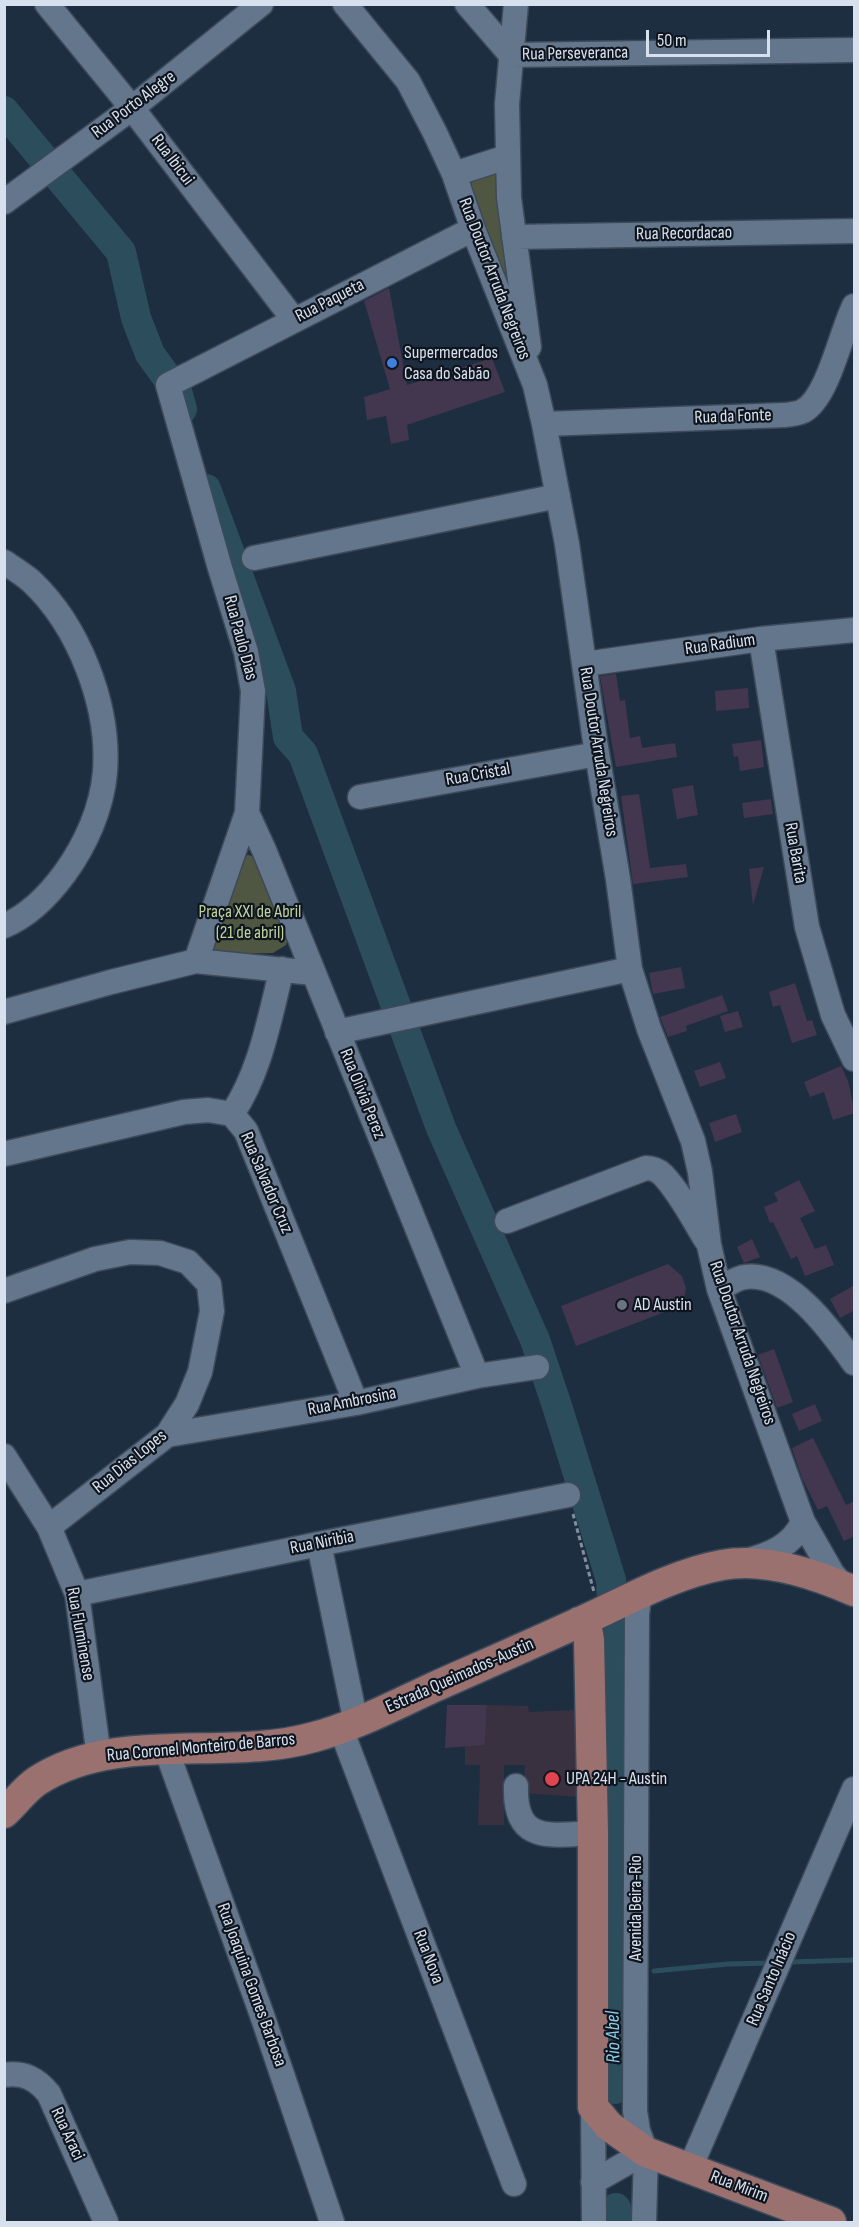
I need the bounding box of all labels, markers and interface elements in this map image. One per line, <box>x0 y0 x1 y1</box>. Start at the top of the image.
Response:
scale bar <box>649 18 774 56</box>
text: 50 m <box>657 30 687 51</box>
street label: Rua Perseveranca <box>522 42 628 66</box>
street label: Rua Porto Alegre <box>88 66 180 144</box>
street label: Rua Ibicui <box>146 130 198 190</box>
street label: Rua Doutor Arruda Negreiros <box>453 195 535 363</box>
street label: Rua Recordacao <box>636 222 732 246</box>
street label: Rua Paqueta <box>292 274 368 328</box>
place label: Supermercados Casa do Sabão <box>404 342 498 385</box>
marker: Supermercados Casa do Sabão <box>385 356 399 370</box>
street label: Rua da Fonte <box>694 405 772 429</box>
street label: Rua Paulo Dias <box>218 593 262 683</box>
street label: Rua Radium <box>684 629 756 661</box>
street label: Rua Doutor Arruda Negreiros <box>574 666 622 838</box>
street label: Rua Cristal <box>444 759 512 791</box>
street label: Rua Barita <box>779 821 811 885</box>
park label: Praça XXI de Abril (21 de abril) <box>199 901 301 944</box>
street label: Rua Olivia Perez <box>334 1046 390 1142</box>
street label: Rua Salvador Cruz <box>235 1129 297 1237</box>
street label: Rua Doutor Arruda Negreiros <box>704 1258 780 1428</box>
place label: AD Austin <box>634 1294 692 1316</box>
marker: AD Austin <box>615 1298 629 1312</box>
street label: Rua Ambrosina <box>306 1383 398 1421</box>
street label: Rua Dias Lopes <box>89 1426 171 1498</box>
street label: Rua Niribia <box>288 1526 356 1560</box>
street label: Rua Fluminense <box>61 1586 99 1682</box>
street label: Estrada Queimados-Austin <box>383 1634 537 1718</box>
street label: Rua Coronel Monteiro de Barros <box>106 1729 296 1767</box>
place label: UPA 24H - Austin <box>566 1768 667 1790</box>
marker: UPA 24H - Austin <box>543 1770 561 1788</box>
street label: Avenida Beira-Rio <box>625 1855 647 1961</box>
street label: Rua Joaquina Gomes Barbosa <box>211 1900 291 2070</box>
street label: Rua Nova <box>408 1927 448 1987</box>
street label: Rua Santo Inácio <box>743 1929 801 2029</box>
water label: Rio Abel <box>602 2011 626 2063</box>
street label: Rua Araci <box>45 2104 89 2164</box>
street label: Rua Mirim <box>707 2166 771 2208</box>

